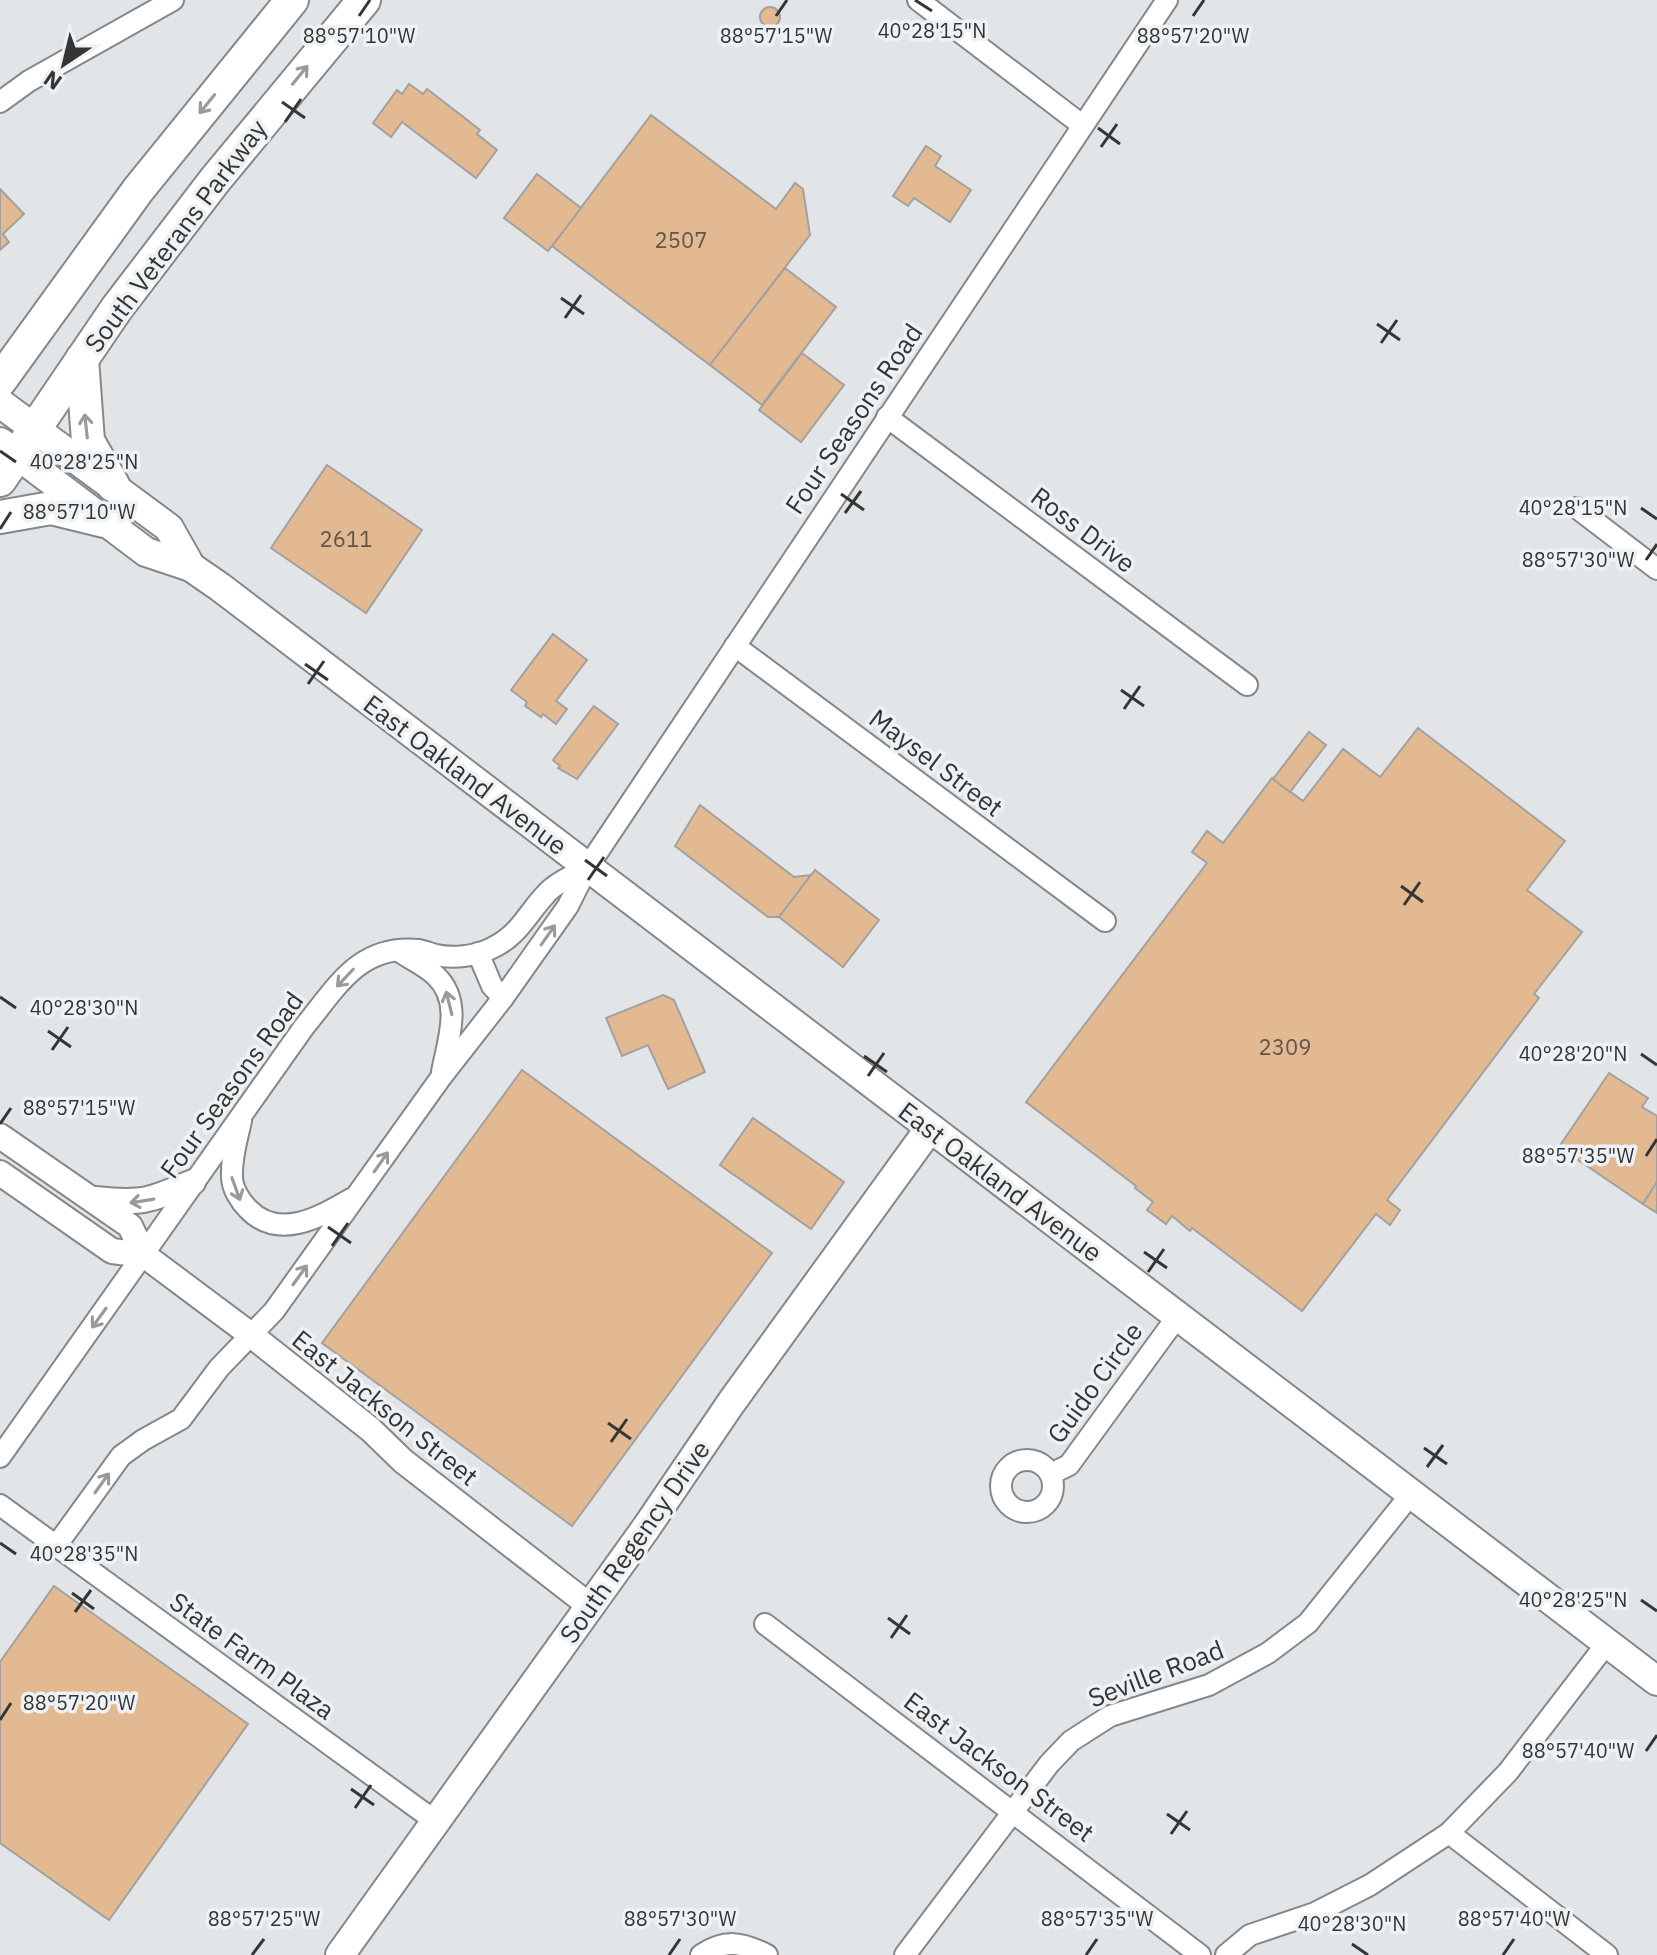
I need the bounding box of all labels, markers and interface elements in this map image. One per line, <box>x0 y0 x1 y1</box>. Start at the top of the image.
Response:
text: 40°28'15"N <box>878 17 986 44</box>
text: 88°57'10"W <box>303 22 416 49</box>
text: 88°57'15"W <box>720 22 833 49</box>
text: 88°57'20"W <box>1137 22 1250 49</box>
north arrow <box>24 24 104 104</box>
text: N <box>37 64 67 97</box>
one-way arrow <box>291 65 309 86</box>
one-way arrow <box>198 93 216 114</box>
street label: South Veterans Parkway <box>76 112 274 359</box>
house number: 2507 <box>655 225 707 254</box>
street label: Four Seasons Road <box>777 317 930 520</box>
one-way arrow <box>79 413 94 440</box>
text: 40°28'25"N <box>30 448 138 475</box>
street label: Ross Drive <box>1024 479 1143 580</box>
text: 40°28'15"N <box>1519 494 1627 521</box>
text: 88°57'10"W <box>23 498 136 525</box>
house number: 2611 <box>320 524 372 553</box>
text: 88°57'30"W <box>1522 546 1635 573</box>
street label: East Oakland Avenue <box>357 686 574 862</box>
street label: Maysel Street <box>863 701 1010 824</box>
one-way arrow <box>540 924 556 946</box>
one-way arrow <box>336 968 354 988</box>
street label: Four Seasons Road <box>152 984 310 1184</box>
one-way arrow <box>441 991 456 1016</box>
text: 40°28'30"N <box>30 994 138 1021</box>
house number: 2309 <box>1259 1032 1311 1061</box>
text: 40°28'20"N <box>1519 1040 1627 1067</box>
street label: East Oakland Avenue <box>892 1093 1109 1269</box>
text: 88°57'15"W <box>23 1094 136 1121</box>
text: 88°57'35"W <box>1522 1142 1635 1169</box>
one-way arrow <box>373 1151 389 1173</box>
one-way arrow <box>230 1176 245 1201</box>
one-way arrow <box>130 1194 156 1209</box>
one-way arrow <box>292 1264 308 1286</box>
one-way arrow <box>91 1307 107 1329</box>
street label: Guido Circle <box>1039 1315 1150 1450</box>
street label: East Jackson Street <box>286 1322 486 1493</box>
street label: South Regency Drive <box>551 1433 717 1650</box>
one-way arrow <box>93 1472 110 1494</box>
text: 40°28'35"N <box>30 1540 138 1567</box>
street label: State Farm Plaza <box>163 1584 342 1727</box>
text: 40°28'25"N <box>1519 1586 1627 1613</box>
street label: Seville Road <box>1083 1632 1228 1715</box>
street label: East Jackson Street <box>898 1683 1102 1849</box>
text: 88°57'20"W <box>23 1689 136 1716</box>
text: 88°57'40"W <box>1522 1737 1635 1764</box>
text: 88°57'25"W <box>208 1905 321 1932</box>
text: 88°57'30"W <box>624 1905 737 1932</box>
text: 88°57'35"W <box>1041 1905 1154 1932</box>
text: 88°57'40"W <box>1458 1905 1571 1932</box>
text: 40°28'30"N <box>1298 1910 1406 1937</box>

